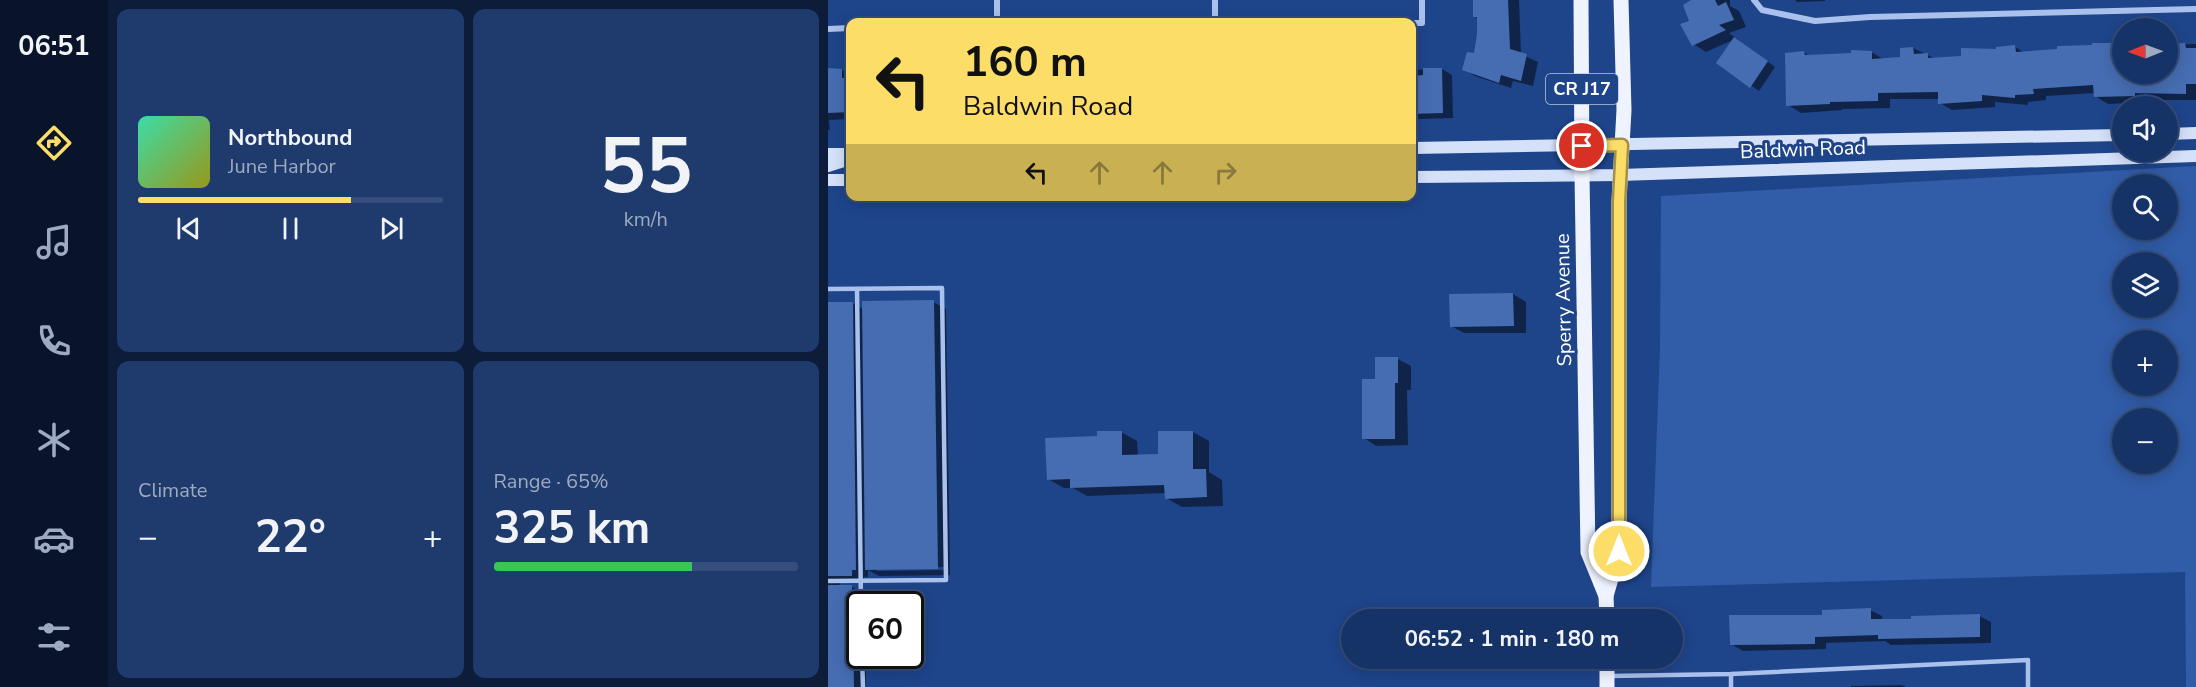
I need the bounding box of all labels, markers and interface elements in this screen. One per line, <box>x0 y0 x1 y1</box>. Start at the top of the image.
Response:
north arrow <box>2112 18 2178 84</box>
map controls <box>2112 18 2178 474</box>
text: 06:51 <box>18 28 90 65</box>
text: 160 m <box>963 34 1087 91</box>
icon: left <box>864 42 942 120</box>
road number: CR J17 <box>1546 74 1618 104</box>
text: Baldwin Road <box>963 88 1133 125</box>
button: sound <box>2112 96 2178 162</box>
text: 55 <box>599 113 693 220</box>
pin <box>1556 120 1607 171</box>
icon: directions <box>33 122 75 164</box>
text: Northbound <box>228 123 352 153</box>
icon: arrive <box>1565 129 1598 162</box>
street label: Baldwin Road <box>1740 134 1866 165</box>
text: June Harbor <box>228 153 336 180</box>
icon: left <box>1020 156 1053 189</box>
icon: ahead <box>1083 156 1116 189</box>
icon: ahead <box>1146 156 1179 189</box>
icon: right <box>1209 156 1242 189</box>
button: search <box>2112 174 2178 240</box>
text: km/h <box>624 206 668 233</box>
icon: previous <box>172 212 205 245</box>
icon: pause <box>274 212 307 245</box>
icon: next <box>375 212 408 245</box>
icon: music <box>33 221 75 263</box>
street label: Sperry Avenue <box>1549 233 1578 367</box>
button: layers <box>2112 252 2178 318</box>
icon: phone <box>33 320 75 362</box>
button: + <box>2112 330 2178 396</box>
button: − <box>2112 408 2178 474</box>
icon: climate <box>33 419 75 461</box>
text: Range · 65% <box>494 468 609 495</box>
text: Climate <box>138 477 207 504</box>
text: 325 km <box>494 498 650 559</box>
text: 22° <box>255 507 326 568</box>
text: − <box>138 515 158 560</box>
text: + <box>423 515 443 560</box>
icon: car <box>33 518 75 560</box>
position arrow <box>1587 519 1651 583</box>
speed limit sign: 60 <box>846 591 924 669</box>
icon: filters <box>33 616 75 658</box>
text: 06:52 · 1 min · 180 m <box>1405 624 1619 654</box>

